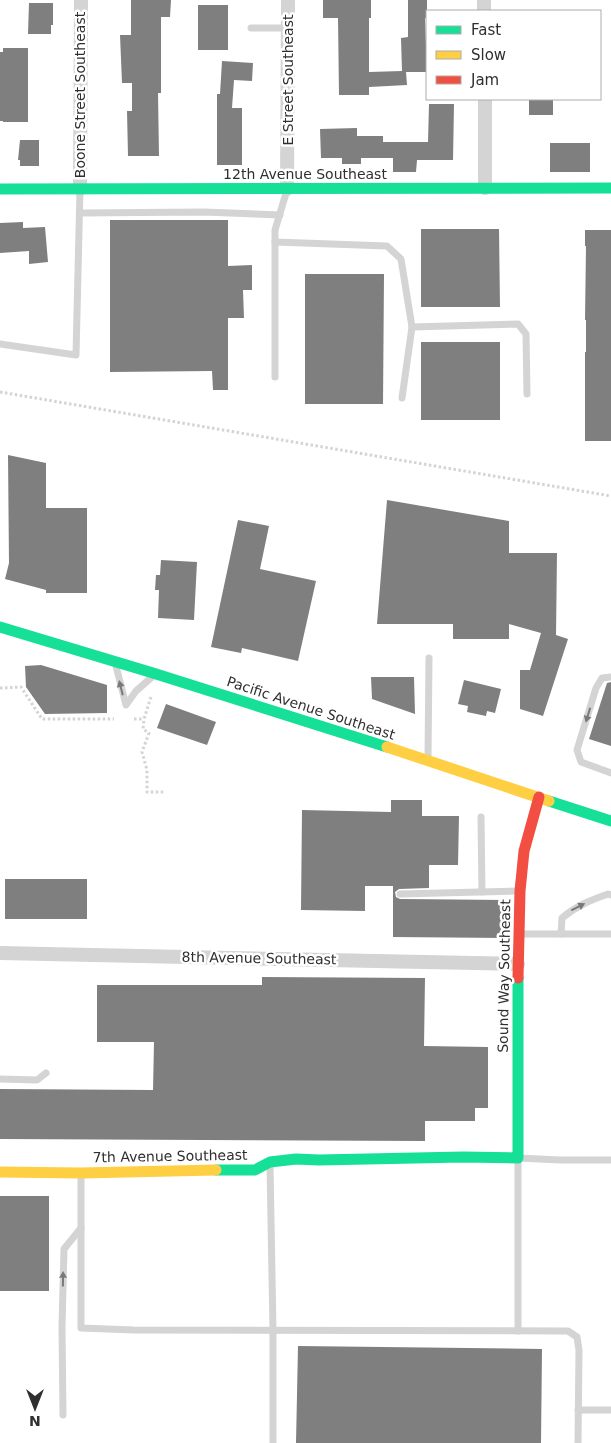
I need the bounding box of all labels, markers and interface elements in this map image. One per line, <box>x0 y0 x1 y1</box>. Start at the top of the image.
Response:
legend <box>426 10 601 100</box>
street label: Boone Street Southeast <box>72 11 88 178</box>
street label: E Street Southeast <box>280 14 296 145</box>
text: Fast <box>471 21 501 39</box>
text: Slow <box>471 46 506 64</box>
text: Jam <box>470 71 499 89</box>
street label: 12th Avenue Southeast <box>223 166 387 182</box>
street label: Pacific Avenue Southeast <box>225 673 398 743</box>
one-way arrow <box>117 680 125 695</box>
one-way arrow <box>583 708 591 723</box>
street label: Sound Way Southeast <box>495 899 513 1053</box>
one-way arrow <box>571 903 585 911</box>
street label: 8th Avenue Southeast <box>181 949 337 967</box>
street label: 7th Avenue Southeast <box>92 1147 248 1165</box>
one-way arrow <box>59 1270 67 1286</box>
north arrow <box>10 1383 60 1433</box>
text: N <box>29 1413 41 1429</box>

